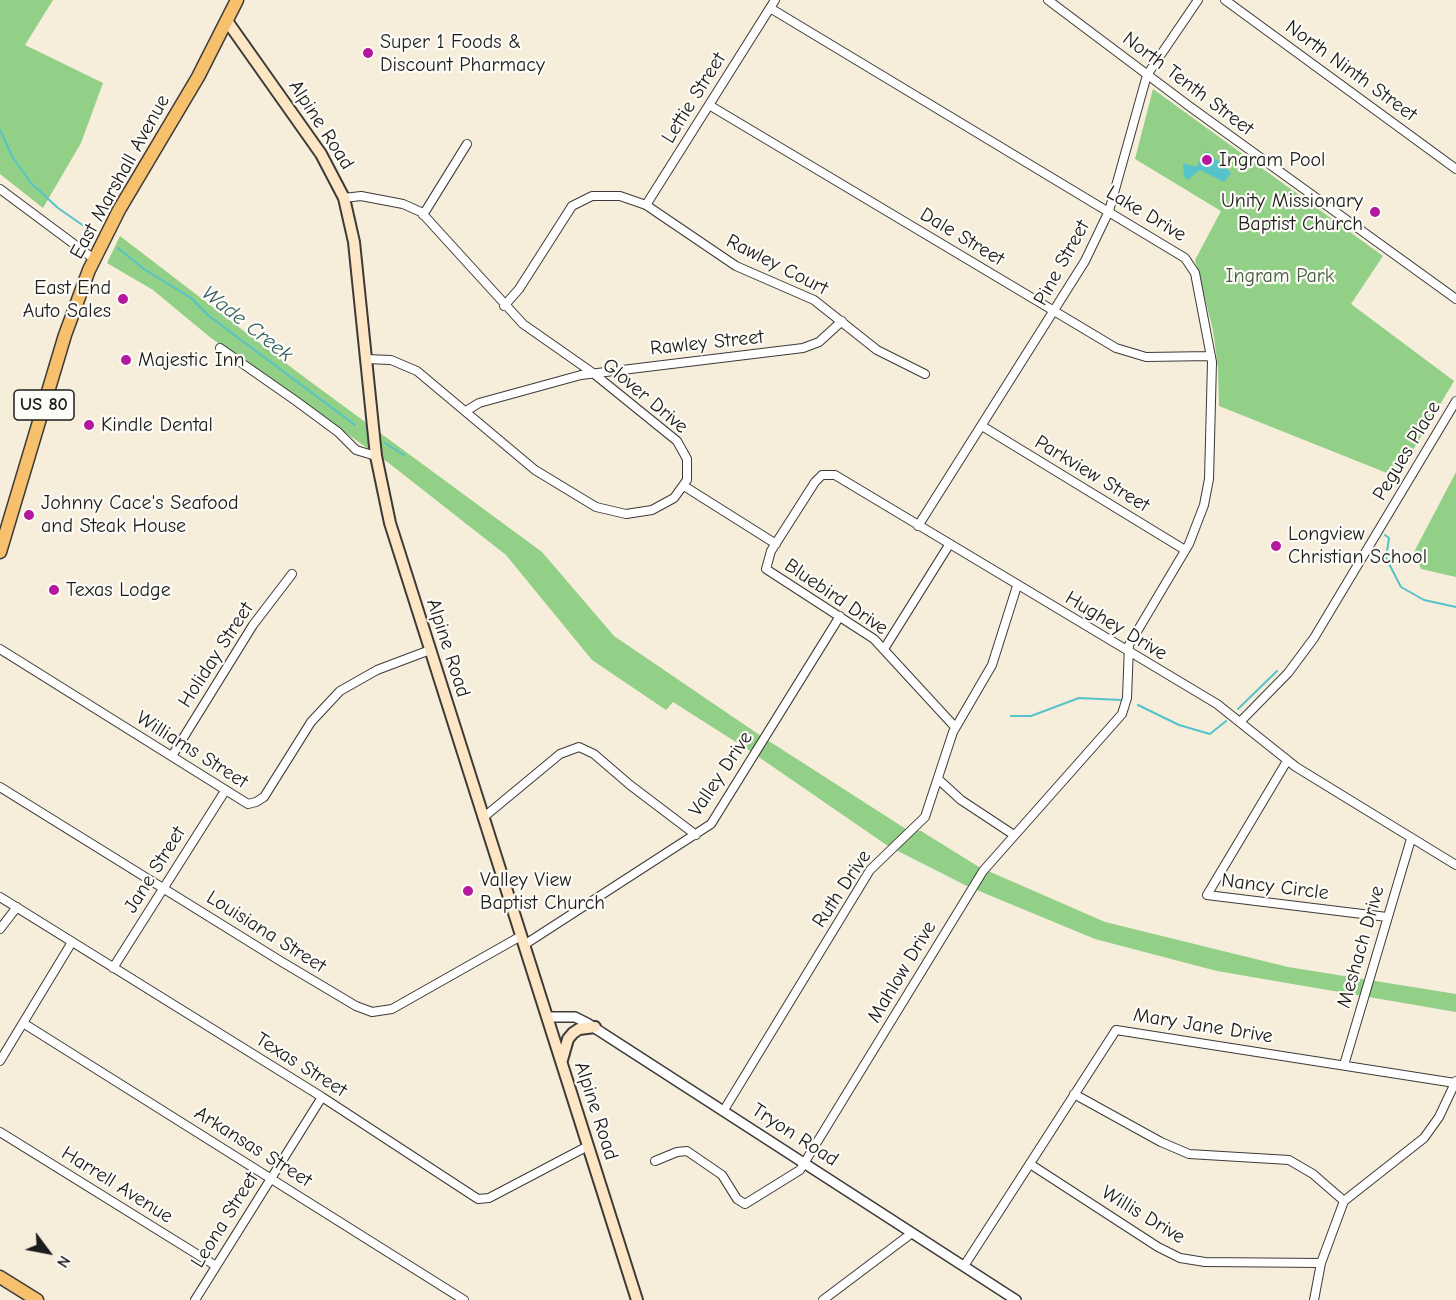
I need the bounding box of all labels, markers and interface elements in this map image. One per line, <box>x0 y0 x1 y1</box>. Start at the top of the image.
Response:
street label: North Ninth Street <box>1281 15 1421 127</box>
street label: North Tenth Street <box>1118 27 1258 141</box>
place label: Super 1 Foods & Discount Pharmacy <box>380 30 545 77</box>
marker: Super 1 Foods & Discount Pharmacy <box>361 46 375 60</box>
street label: Lettie Street <box>657 48 731 148</box>
street label: Alpine Road <box>283 76 359 174</box>
street label: East Marshall Avenue <box>65 91 175 263</box>
place label: Ingram Pool <box>1219 148 1325 172</box>
marker: Ingram Pool <box>1200 153 1214 167</box>
street label: Lake Drive <box>1102 181 1190 247</box>
place label: Unity Missionary Baptist Church <box>1221 189 1363 236</box>
street label: Dale Street <box>916 202 1008 272</box>
marker: Unity Missionary Baptist Church <box>1368 205 1382 219</box>
street label: Pine Street <box>1029 216 1095 310</box>
street label: Rawley Court <box>722 229 832 301</box>
park label: Ingram Park <box>1226 264 1334 288</box>
place label: East End Auto Sales <box>23 276 111 323</box>
water label: Wade Creek <box>196 281 298 367</box>
marker: East End Auto Sales <box>116 292 130 306</box>
street label: Rawley Street <box>649 325 765 361</box>
place label: Majestic Inn <box>138 348 245 372</box>
marker: Majestic Inn <box>119 353 133 367</box>
street label: Glover Drive <box>597 353 693 439</box>
road number: US 80 <box>14 390 74 420</box>
street label: Pegues Place <box>1368 397 1446 505</box>
place label: Kindle Dental <box>101 413 213 437</box>
marker: Kindle Dental <box>82 418 96 432</box>
street label: Parkview Street <box>1030 430 1154 518</box>
place label: Johnny Cace's Seafood and Steak House <box>41 491 239 538</box>
marker: Johnny Cace's Seafood and Steak House <box>22 508 36 522</box>
place label: Longview Christian School <box>1288 522 1427 569</box>
marker: Longview Christian School <box>1269 539 1283 553</box>
street label: Bluebird Drive <box>780 554 892 640</box>
place label: Texas Lodge <box>66 578 171 602</box>
marker: Texas Lodge <box>47 583 61 597</box>
street label: Hughey Drive <box>1061 586 1171 666</box>
street label: Alpine Road <box>421 596 475 700</box>
street label: Holiday Street <box>173 598 259 712</box>
street label: Williams Street <box>132 706 252 794</box>
street label: Valley Drive <box>684 727 758 821</box>
street label: Jane Street <box>119 822 191 918</box>
street label: Ruth Drive <box>807 846 877 932</box>
place label: Valley View Baptist Church <box>480 868 605 915</box>
street label: Nancy Circle <box>1220 869 1330 905</box>
street label: Meshach Drive <box>1332 883 1390 1011</box>
marker: Valley View Baptist Church <box>461 884 475 898</box>
street label: Louisiana Street <box>202 886 330 978</box>
street label: Mahlow Drive <box>862 917 942 1027</box>
street label: Mary Jane Drive <box>1132 1003 1274 1049</box>
street label: Texas Street <box>251 1027 351 1103</box>
street label: Alpine Road <box>569 1059 623 1163</box>
street label: Tryon Road <box>747 1098 843 1172</box>
street label: Arkansas Street <box>190 1101 316 1193</box>
street label: Harrell Avenue <box>57 1141 177 1229</box>
street label: Leona Street <box>186 1168 264 1272</box>
street label: Willis Drive <box>1097 1181 1189 1249</box>
north arrow <box>18 1222 78 1282</box>
text: N <box>53 1252 74 1271</box>

